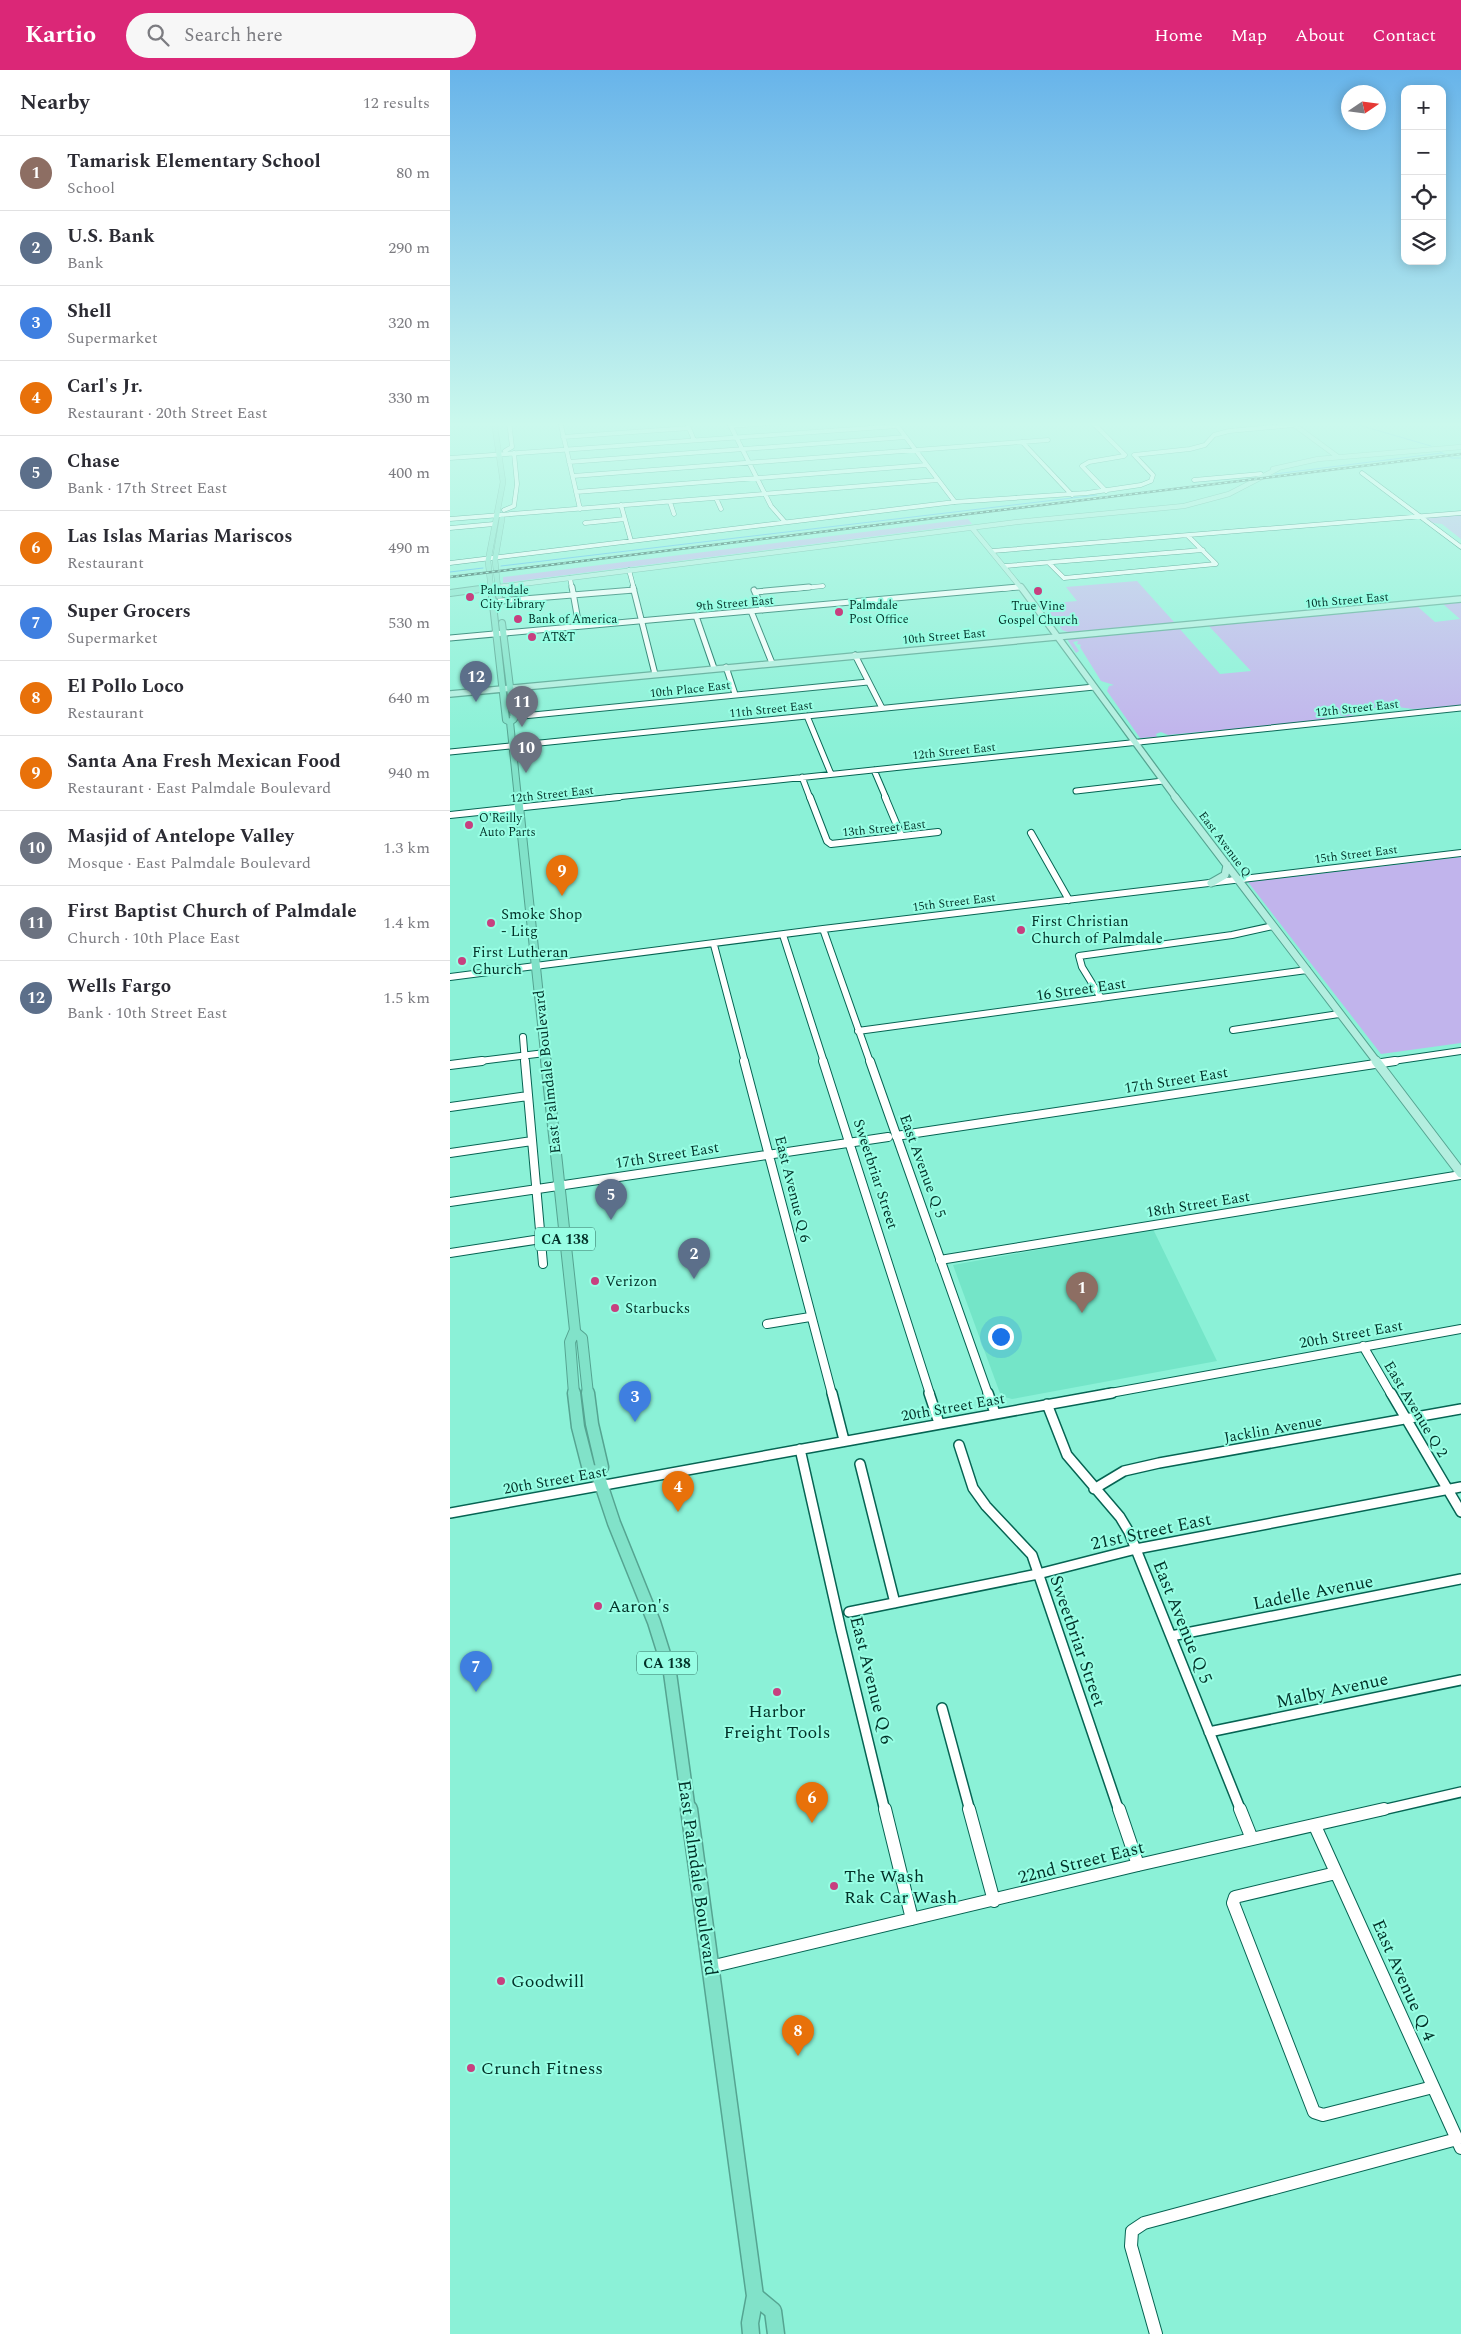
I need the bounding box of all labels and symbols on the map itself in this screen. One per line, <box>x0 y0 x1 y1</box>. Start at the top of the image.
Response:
north arrow <box>1341 85 1386 130</box>
place label: Palmdale City Library <box>480 581 546 614</box>
marker: True Vine Gospel Church <box>1032 585 1044 597</box>
street label: 10th Street East <box>1305 587 1390 614</box>
marker: Palmdale City Library <box>464 591 476 603</box>
street label: 9th Street East <box>695 591 775 616</box>
place label: Palmdale Post Office <box>849 596 909 629</box>
place label: True Vine Gospel Church <box>998 597 1078 630</box>
marker: Palmdale Post Office <box>833 606 845 618</box>
place label: Bank of America <box>528 610 617 629</box>
marker: Bank of America <box>512 613 524 625</box>
street label: 10th Street East <box>902 623 987 650</box>
place label: AT&T <box>542 628 575 647</box>
marker: AT&T <box>526 631 538 643</box>
pin: 12 <box>460 661 492 702</box>
street label: 10th Place East <box>649 676 731 703</box>
pin: 11 <box>506 686 538 727</box>
street label: 12th Street East <box>1314 695 1400 722</box>
street label: 11th Street East <box>728 696 814 723</box>
pin: 10 <box>510 732 542 773</box>
street label: 12th Street East <box>911 738 997 765</box>
street label: 12th Street East <box>509 781 595 808</box>
street label: East Avenue Q <box>1193 807 1256 882</box>
place label: O'Reilly Auto Parts <box>479 809 536 842</box>
street label: 13th Street East <box>841 815 927 842</box>
marker: O'Reilly Auto Parts <box>463 819 475 831</box>
street label: 15th Street East <box>1313 840 1399 869</box>
pin: 9 <box>546 855 578 896</box>
street label: 15th Street East <box>911 888 997 917</box>
place label: Smoke Shop - Litg <box>501 903 582 943</box>
place label: First Christian Church of Palmdale <box>1031 910 1163 950</box>
marker: Smoke Shop - Litg <box>485 917 497 929</box>
marker: First Christian Church of Palmdale <box>1015 924 1027 936</box>
place label: First Lutheran Church <box>472 941 569 981</box>
marker: First Lutheran Church <box>456 955 468 967</box>
street label: 16 Street East <box>1035 972 1128 1007</box>
street label: East Palmdale Boulevard <box>527 989 568 1155</box>
street label: 17th Street East <box>1123 1061 1230 1100</box>
street label: East Avenue Q 5 <box>893 1111 952 1221</box>
street label: Sweetbriar Street <box>847 1116 904 1232</box>
street label: East Avenue Q 6 <box>768 1133 817 1245</box>
street label: 17th Street East <box>614 1136 721 1175</box>
pin: 5 <box>595 1179 627 1220</box>
street label: 18th Street East <box>1145 1185 1252 1224</box>
road number: CA 138 <box>535 1228 595 1250</box>
pin: 2 <box>678 1238 710 1279</box>
place label: Verizon <box>605 1270 657 1293</box>
pin: 1 <box>1066 1272 1098 1313</box>
marker: Verizon <box>589 1275 601 1287</box>
place label: Starbucks <box>625 1297 690 1320</box>
marker: Starbucks <box>609 1302 621 1314</box>
street label: 20th Street East <box>1298 1314 1405 1355</box>
your location <box>988 1324 1014 1350</box>
street label: East Avenue Q 2 <box>1378 1357 1454 1462</box>
pin: 3 <box>619 1381 651 1422</box>
street label: 20th Street East <box>900 1387 1007 1428</box>
street label: Jacklin Avenue <box>1222 1410 1324 1449</box>
street label: 20th Street East <box>502 1460 609 1501</box>
pin: 4 <box>662 1471 694 1512</box>
street label: 21st Street East <box>1088 1506 1214 1557</box>
street label: East Avenue Q 5 <box>1145 1556 1220 1688</box>
street label: Ladelle Avenue <box>1251 1568 1376 1617</box>
street label: Sweetbriar Street <box>1042 1572 1113 1711</box>
place label: Aaron's <box>608 1593 670 1620</box>
marker: Aaron's <box>592 1600 604 1612</box>
street label: East Avenue Q 6 <box>843 1613 900 1747</box>
pin: 7 <box>460 1651 492 1692</box>
road number: CA 138 <box>637 1652 697 1675</box>
street label: Malby Avenue <box>1274 1665 1391 1716</box>
marker: Harbor Freight Tools <box>771 1686 783 1698</box>
place label: Harbor Freight Tools <box>724 1698 830 1746</box>
street label: East Palmdale Boulevard <box>670 1778 725 1978</box>
pin: 6 <box>796 1782 828 1823</box>
street label: 22nd Street East <box>1015 1834 1147 1891</box>
place label: The Wash Rak Car Wash <box>844 1863 957 1911</box>
marker: The Wash Rak Car Wash <box>828 1880 840 1892</box>
street label: East Avenue Q 4 <box>1365 1915 1443 2046</box>
place label: Goodwill <box>511 1968 584 1995</box>
marker: Goodwill <box>495 1975 507 1987</box>
pin: 8 <box>782 2015 814 2056</box>
place label: Crunch Fitness <box>481 2055 603 2082</box>
marker: Crunch Fitness <box>465 2062 477 2074</box>

